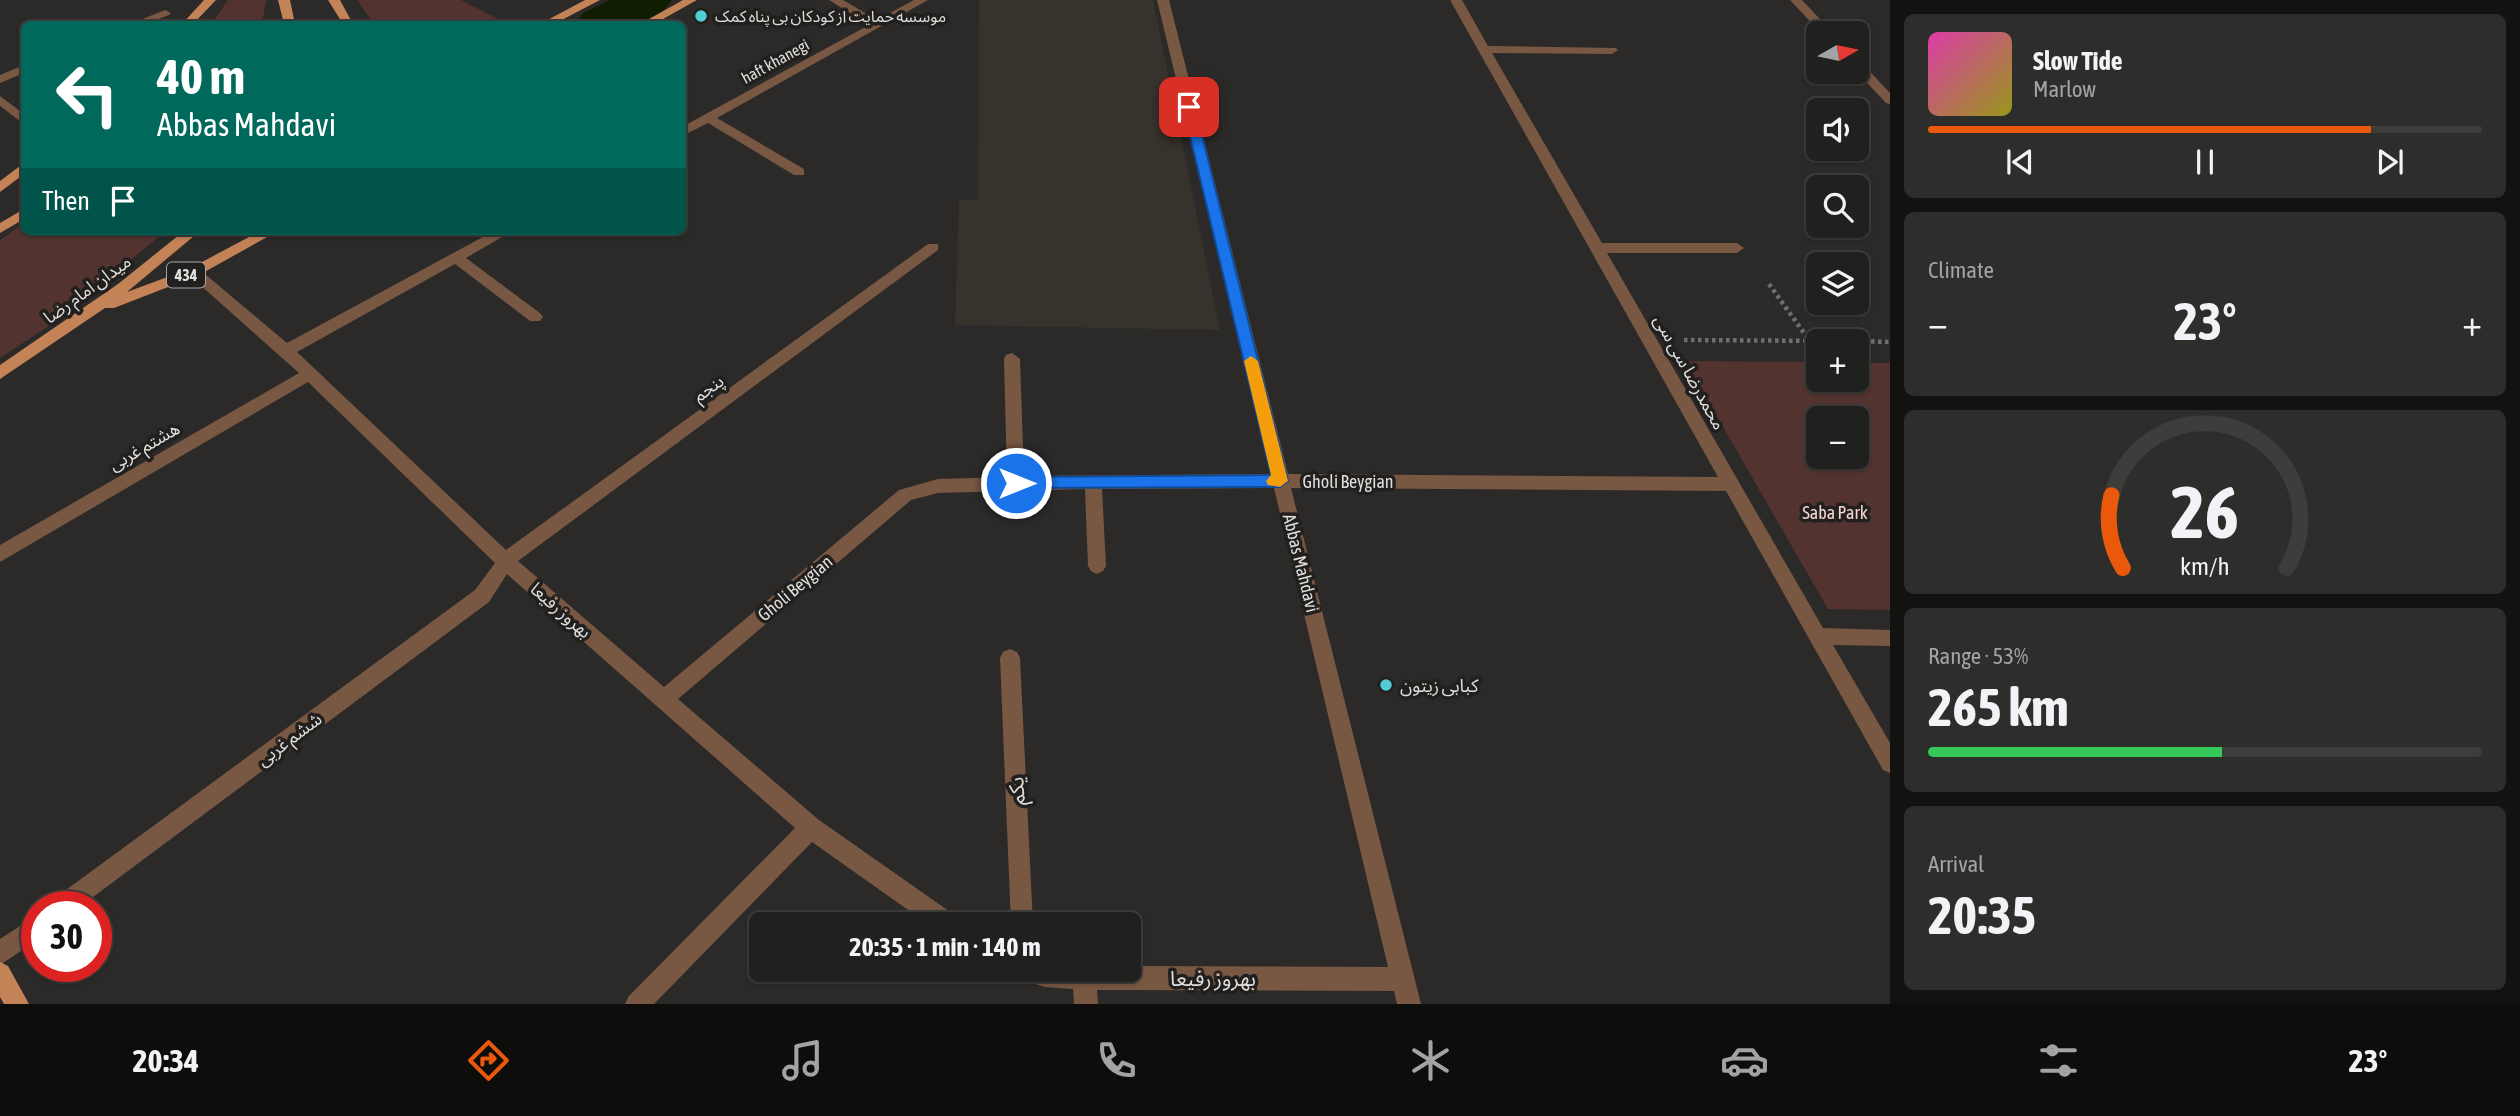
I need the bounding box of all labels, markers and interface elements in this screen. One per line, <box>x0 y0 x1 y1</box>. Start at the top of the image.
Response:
place label: موسسه حمایت از کودکان بی پناه کمک <box>715 7 946 27</box>
marker: موسسه حمایت از کودکان بی پناه کمک <box>693 8 709 24</box>
north arrow <box>1806 21 1869 84</box>
map controls <box>1806 21 1869 469</box>
street label: haft khanegi <box>738 35 812 88</box>
text: Slow Tide <box>2033 46 2123 76</box>
text: 40 m <box>157 48 245 104</box>
icon: left <box>42 49 133 140</box>
text: Marlow <box>2033 76 2096 102</box>
pin <box>1159 77 1219 137</box>
icon: arrive <box>1170 88 1208 126</box>
button: sound <box>1806 98 1869 161</box>
text: Abbas Mahdavi <box>157 106 336 143</box>
icon: previous <box>2001 143 2039 181</box>
icon: pause <box>2186 143 2224 181</box>
icon: next <box>2371 143 2409 181</box>
button: search <box>1806 175 1869 238</box>
icon: arrive <box>104 182 142 220</box>
text: Then <box>42 186 90 216</box>
street label: میدان امام رضا <box>39 250 137 331</box>
button: layers <box>1806 252 1869 315</box>
text: Climate <box>1928 257 1994 283</box>
road number: 434 <box>167 262 205 288</box>
text: 23° <box>2173 291 2237 351</box>
text: − <box>1928 301 1948 344</box>
text: + <box>2462 301 2482 344</box>
street label: محمدرضا سی سی <box>1649 311 1730 434</box>
button: + <box>1806 329 1869 392</box>
street label: پنجم <box>688 370 729 409</box>
button: − <box>1806 406 1869 469</box>
street label: هشتم غربی <box>105 417 185 477</box>
position arrow <box>979 446 1053 520</box>
text: 26 <box>2171 470 2239 553</box>
street label: Gholi Beygian <box>1302 471 1394 492</box>
park label: Saba Park <box>1802 502 1868 523</box>
street label: Abbas Mahdavi <box>1279 512 1323 614</box>
street label: Gholi Beygian <box>753 551 837 625</box>
text: km/h <box>2180 552 2230 580</box>
street label: بهروز رفیعا <box>526 578 596 643</box>
text: Range · 53% <box>1928 643 2028 669</box>
place label: کبابی زیتون <box>1400 675 1479 697</box>
marker: کبابی زیتون <box>1378 677 1394 693</box>
text: 265 km <box>1928 677 2069 737</box>
street label: ششم غربی <box>252 708 327 773</box>
street label: یکم <box>1003 776 1033 806</box>
text: Arrival <box>1928 851 1984 877</box>
text: 20:35 <box>1928 885 2036 945</box>
speed limit sign: 30 <box>21 891 112 982</box>
text: 20:35 · 1 min · 140 m <box>849 932 1041 962</box>
street label: بهروز رفیعا <box>1170 966 1256 991</box>
icon: directions <box>464 1036 513 1085</box>
icon: music <box>778 1036 827 1085</box>
icon: phone <box>1092 1036 1141 1085</box>
icon: climate <box>1406 1036 1455 1085</box>
icon: car <box>1720 1036 1769 1085</box>
icon: filters <box>2034 1036 2083 1085</box>
text: 20:34 <box>133 1042 199 1079</box>
text: 23° <box>2348 1042 2387 1079</box>

